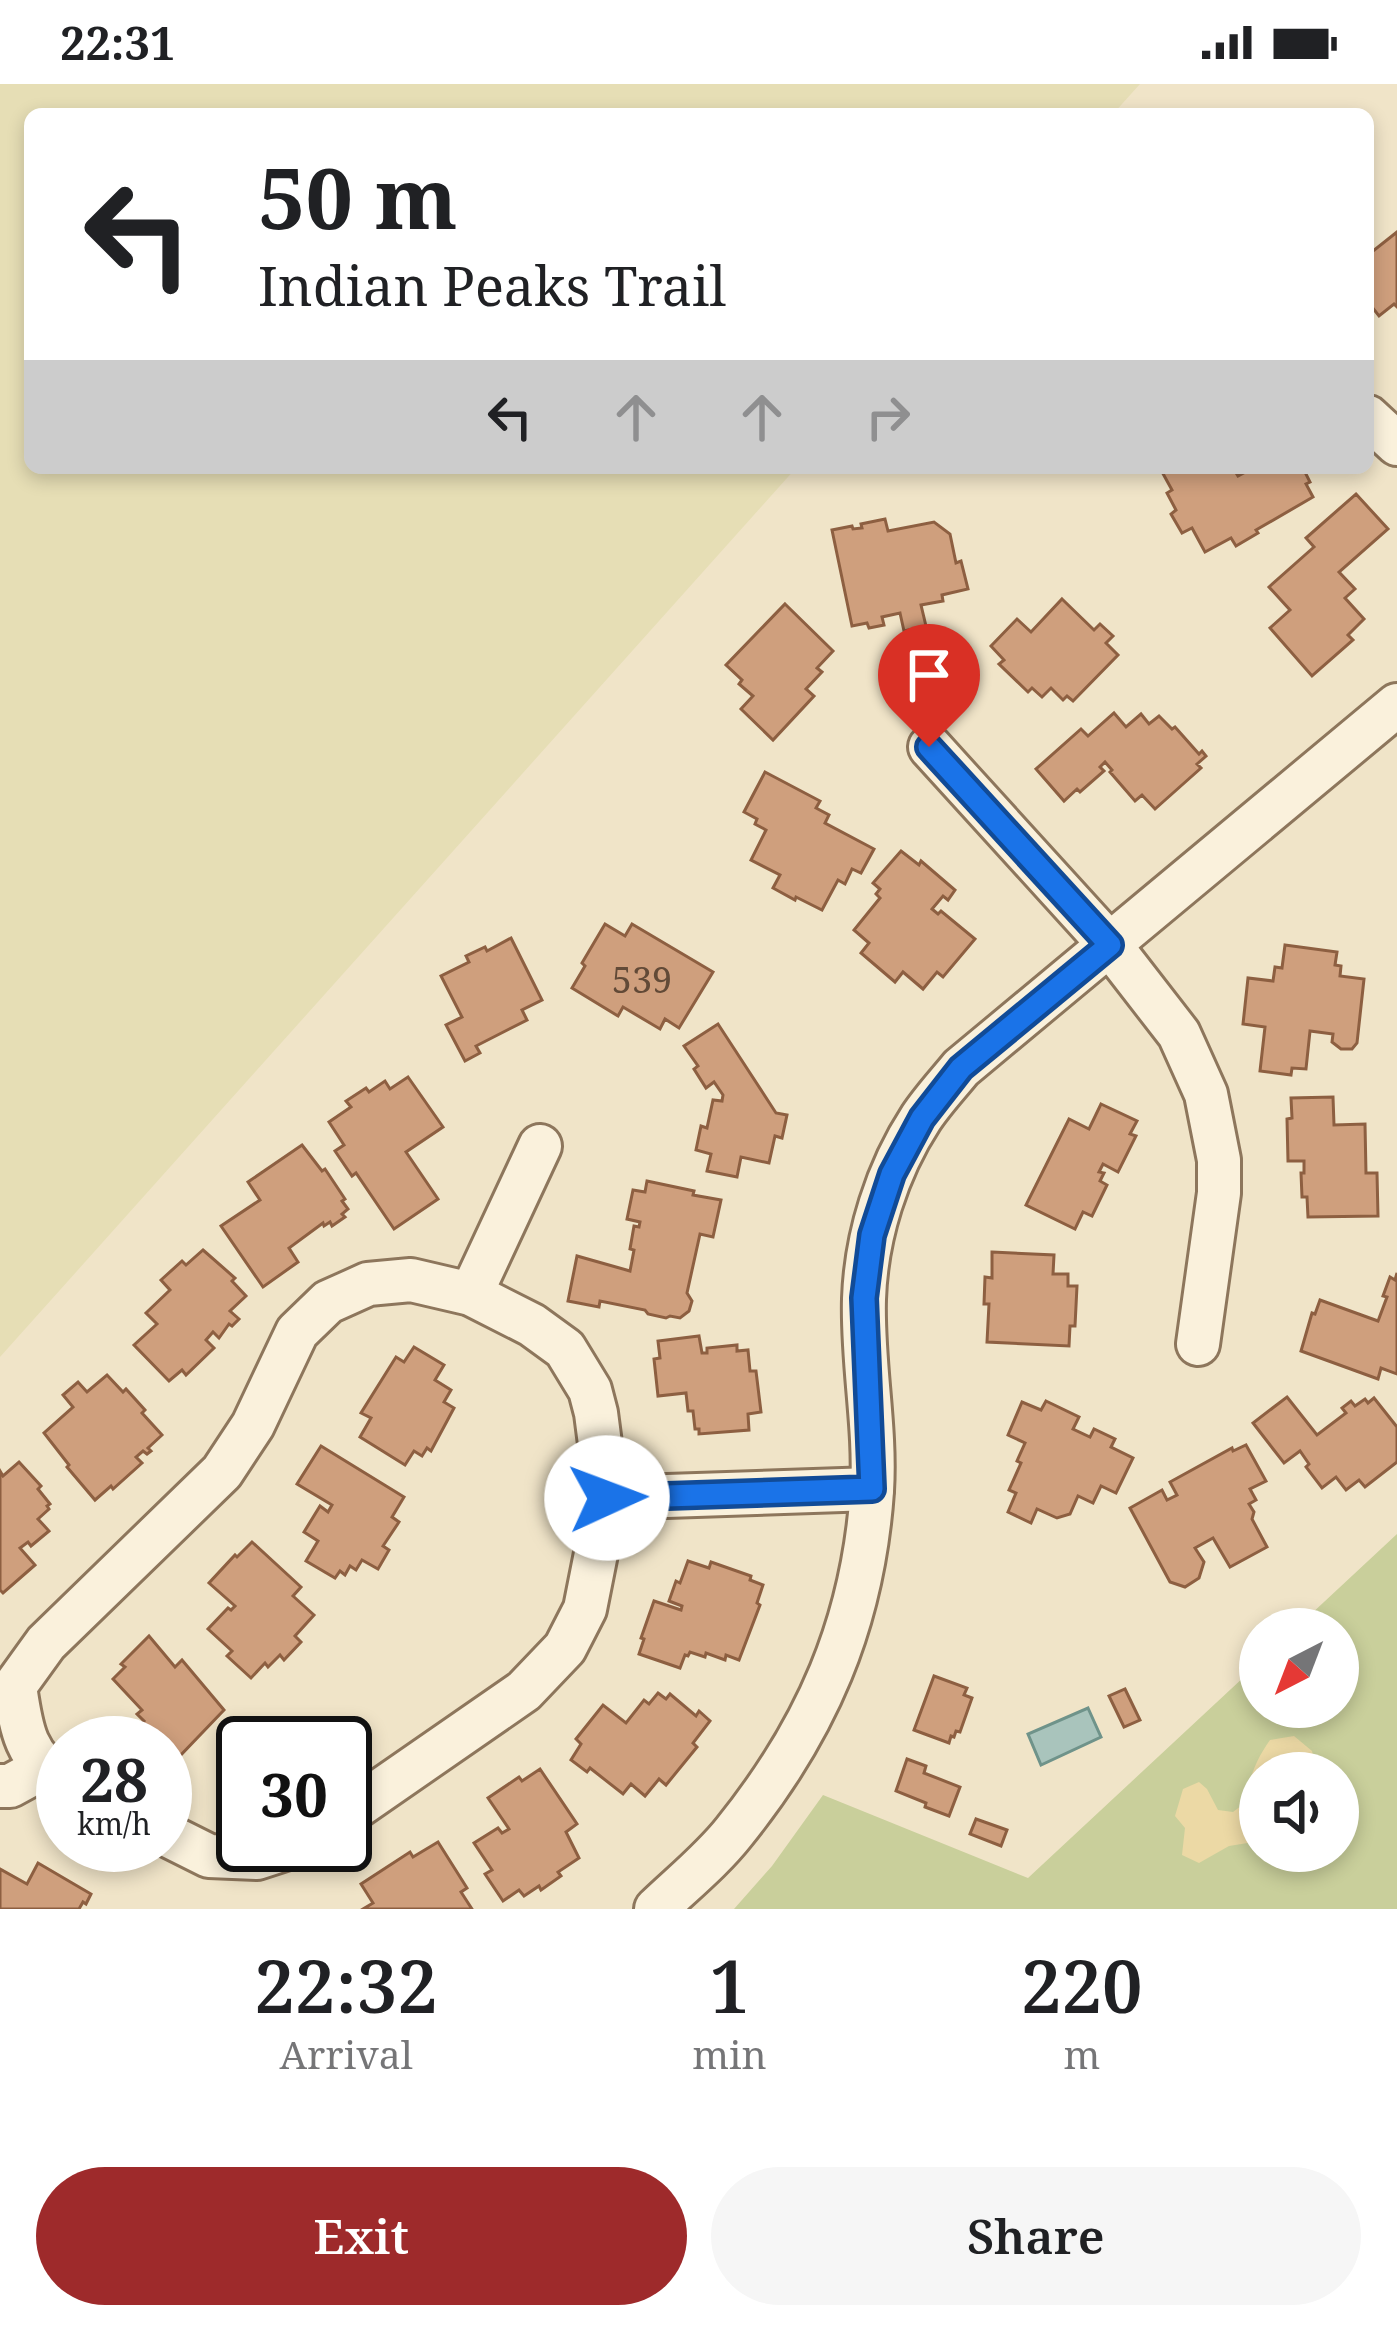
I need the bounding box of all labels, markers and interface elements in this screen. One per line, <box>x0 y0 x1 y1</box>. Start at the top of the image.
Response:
text: 22:31 <box>60 12 175 73</box>
text: 50 m <box>258 139 458 254</box>
icon: left <box>60 156 216 312</box>
text: Indian Peaks Trail <box>258 248 726 322</box>
icon: left <box>477 384 543 450</box>
icon: ahead <box>603 384 669 450</box>
icon: ahead <box>729 384 795 450</box>
icon: right <box>855 384 921 450</box>
pin <box>878 624 980 747</box>
icon: arrive <box>896 642 962 708</box>
house number: 539 <box>612 955 672 1004</box>
position arrow <box>544 1435 670 1561</box>
north arrow <box>1239 1608 1359 1728</box>
map controls <box>1239 1608 1359 1872</box>
speed limit sign: 30 <box>216 1716 372 1872</box>
text: 28 <box>80 1738 148 1820</box>
button: sound <box>1239 1752 1359 1872</box>
text: km/h <box>77 1803 151 1844</box>
text: 22:32 <box>254 1936 438 2034</box>
text: 1 <box>709 1936 750 2034</box>
text: 220 <box>1021 1936 1143 2034</box>
text: Arrival <box>279 2027 413 2080</box>
text: min <box>692 2027 767 2080</box>
text: m <box>1063 2027 1100 2080</box>
button: Exit <box>36 2167 687 2305</box>
button: Share <box>711 2167 1361 2305</box>

